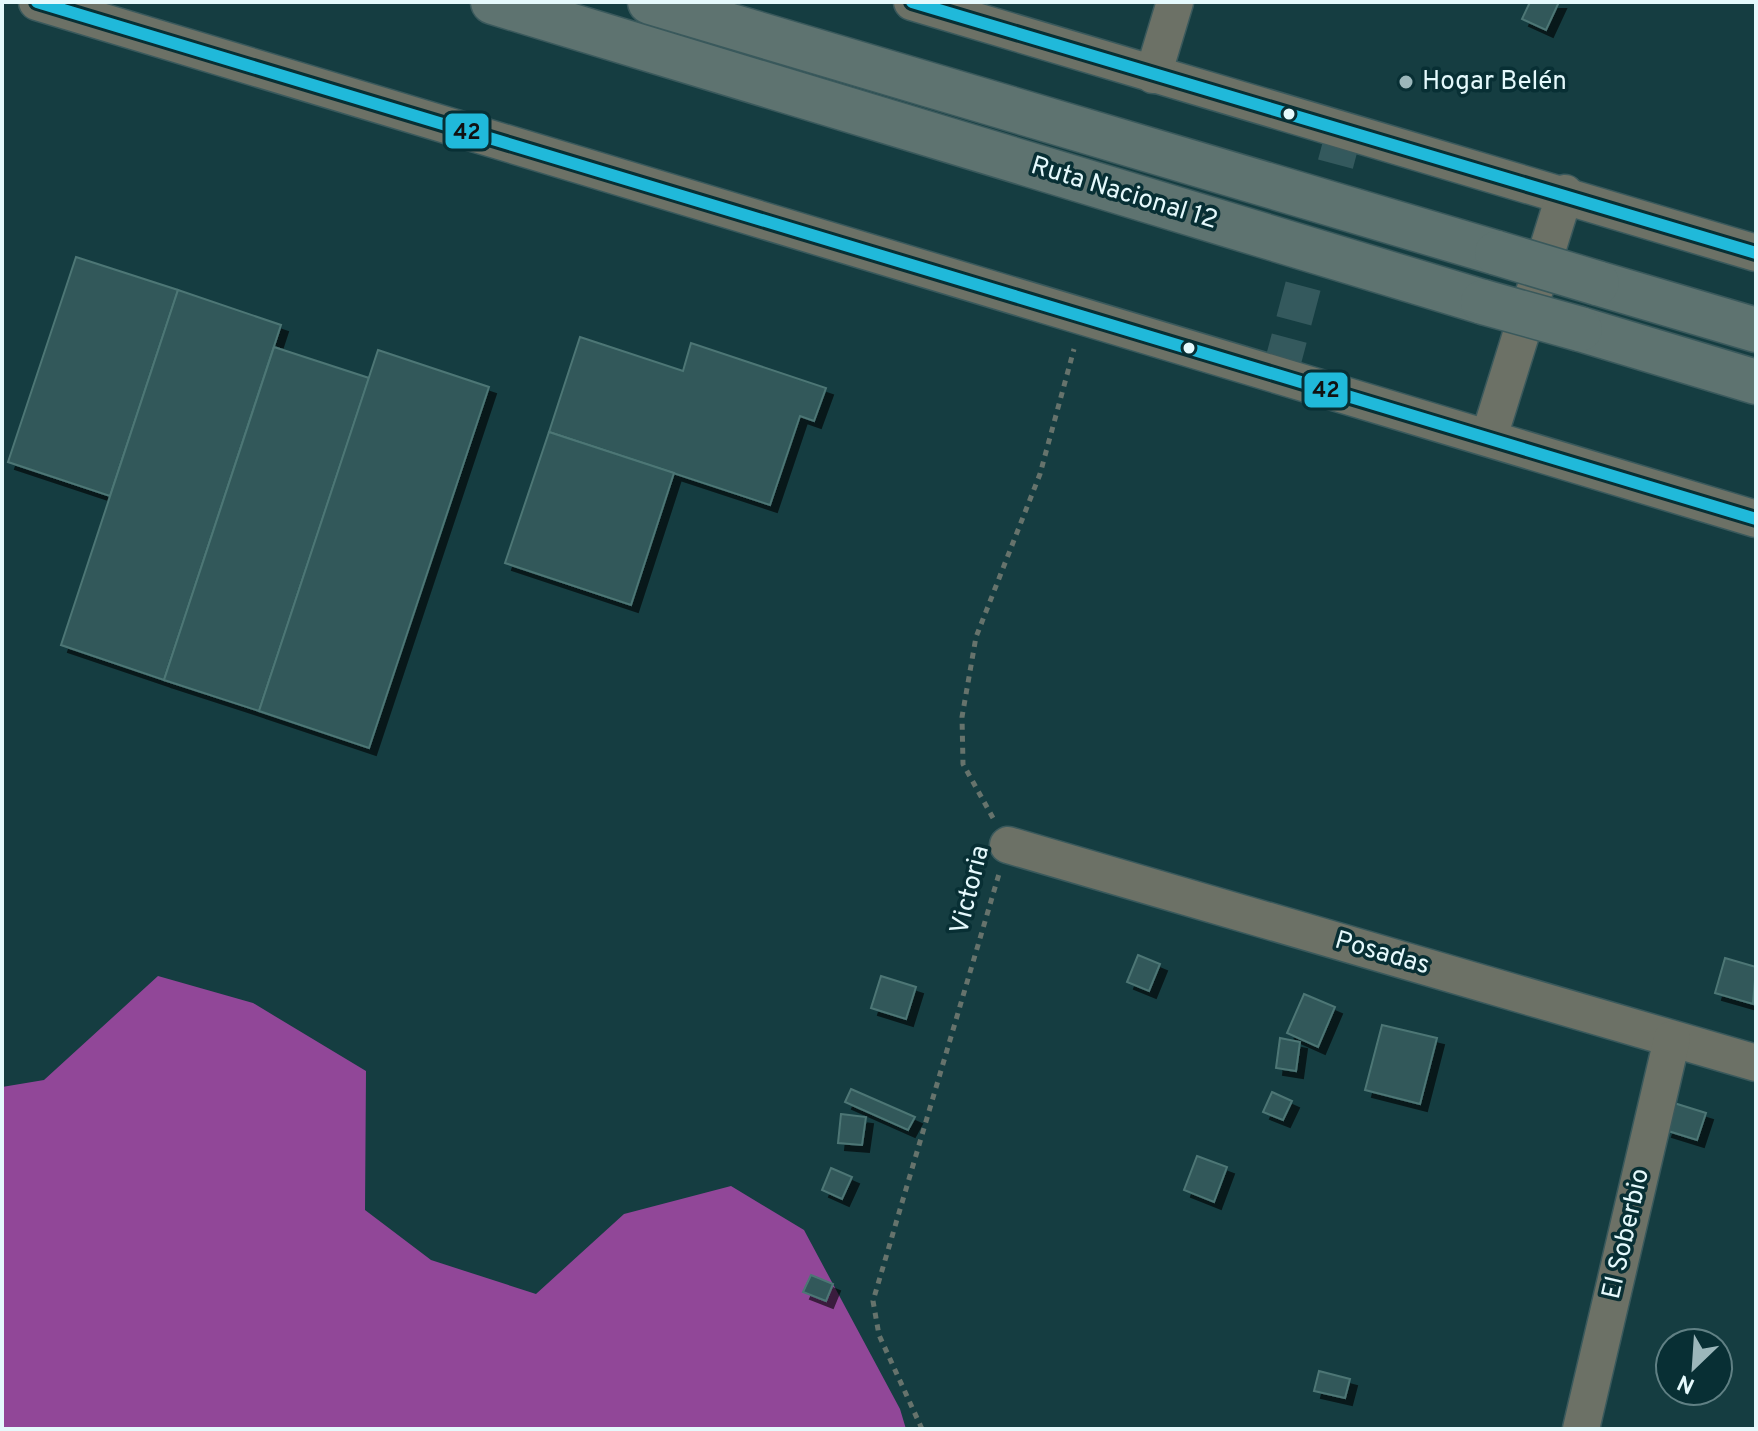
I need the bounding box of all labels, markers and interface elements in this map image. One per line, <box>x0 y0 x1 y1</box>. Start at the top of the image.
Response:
place label: Hogar Belén <box>1422 66 1567 99</box>
marker: Hogar Belén <box>1397 73 1415 91</box>
unlabelled marker <box>1281 106 1297 122</box>
line badge: 42 <box>444 112 490 150</box>
text: 42 <box>453 120 481 147</box>
street label: Ruta Nacional 12 <box>1027 150 1221 238</box>
unlabelled marker <box>1181 340 1197 356</box>
line badge: 42 <box>1303 371 1349 409</box>
text: 42 <box>1312 378 1340 405</box>
street label: Victoria <box>944 842 998 938</box>
street label: Posadas <box>1331 925 1433 983</box>
street label: El Soberbio <box>1596 1165 1658 1303</box>
north arrow <box>1654 1327 1734 1407</box>
text: N <box>1674 1367 1699 1398</box>

